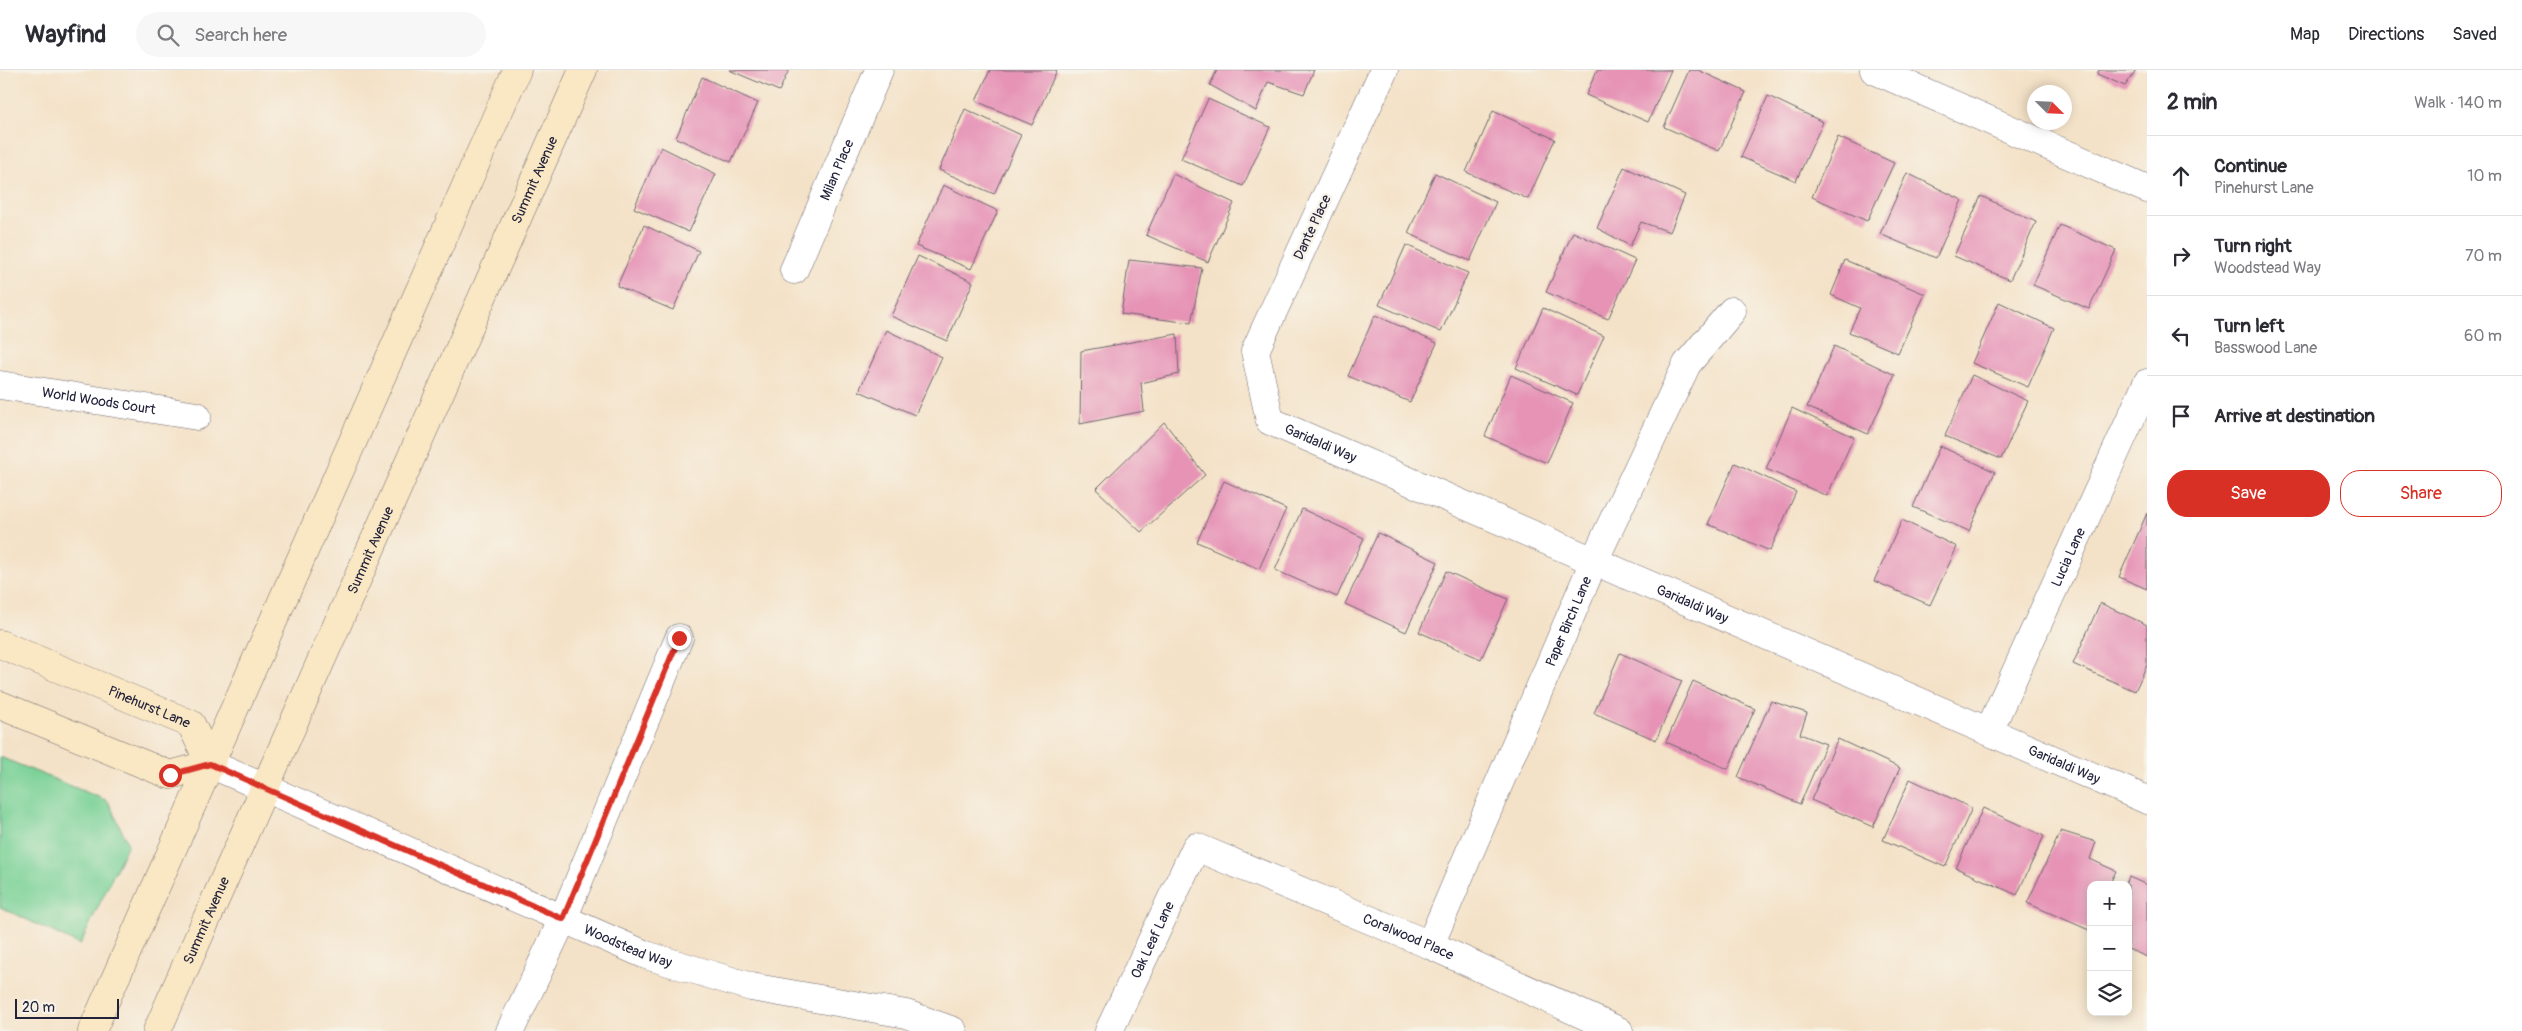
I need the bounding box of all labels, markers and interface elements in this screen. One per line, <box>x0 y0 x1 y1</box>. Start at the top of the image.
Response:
search box <box>136 12 486 57</box>
text: Wayfind <box>25 20 106 49</box>
icon: search <box>154 21 182 49</box>
text: Search here <box>194 23 287 47</box>
text: Map <box>2290 23 2320 46</box>
text: Directions <box>2348 23 2424 46</box>
text: Saved <box>2452 23 2497 46</box>
north arrow <box>2027 85 2072 130</box>
text: 2 min <box>2167 89 2217 116</box>
text: Walk · 140 m <box>2414 93 2502 113</box>
street label: Summit Avenue <box>508 134 562 226</box>
street label: Milan Place <box>817 137 858 203</box>
text: Continue <box>2214 154 2287 178</box>
icon: ahead <box>2167 162 2195 190</box>
text: 10 m <box>2467 166 2502 186</box>
text: Pinehurst Lane <box>2214 178 2314 198</box>
street label: Dante Place <box>1290 192 1335 262</box>
text: Turn right <box>2214 234 2292 258</box>
icon: right <box>2167 242 2195 270</box>
text: 70 m <box>2465 246 2502 266</box>
text: Woodstead Way <box>2214 258 2321 278</box>
text: Turn left <box>2214 314 2284 338</box>
icon: left <box>2167 322 2195 350</box>
text: 60 m <box>2464 326 2502 346</box>
text: Basswood Lane <box>2214 338 2317 358</box>
street label: World Woods Court <box>41 384 157 418</box>
icon: arrive <box>2167 402 2195 430</box>
text: Arrive at destination <box>2214 404 2375 428</box>
street label: Garidaldi Way <box>1282 420 1359 466</box>
button: Save <box>2167 470 2330 517</box>
button: Share <box>2340 470 2502 517</box>
street label: Summit Avenue <box>344 504 397 597</box>
street label: Lucia Lane <box>2048 525 2089 589</box>
street label: Paper Birch Lane <box>1542 574 1595 669</box>
street label: Garidaldi Way <box>1654 581 1731 627</box>
route end <box>668 627 691 650</box>
street label: Pinehurst Lane <box>106 682 193 732</box>
street label: Garidaldi Way <box>2025 742 2103 788</box>
route start <box>159 764 182 787</box>
street label: Summit Avenue <box>180 874 233 967</box>
map controls <box>2087 881 2132 1016</box>
button: + <box>2087 881 2132 926</box>
street label: Oak Leaf Lane <box>1127 899 1178 981</box>
street label: Coralwood Place <box>1360 910 1456 964</box>
street label: Woodstead Way <box>581 921 674 971</box>
button: − <box>2087 926 2132 971</box>
button: layers <box>2087 971 2132 1016</box>
scale bar <box>15 996 119 1019</box>
text: 20 m <box>22 999 55 1016</box>

